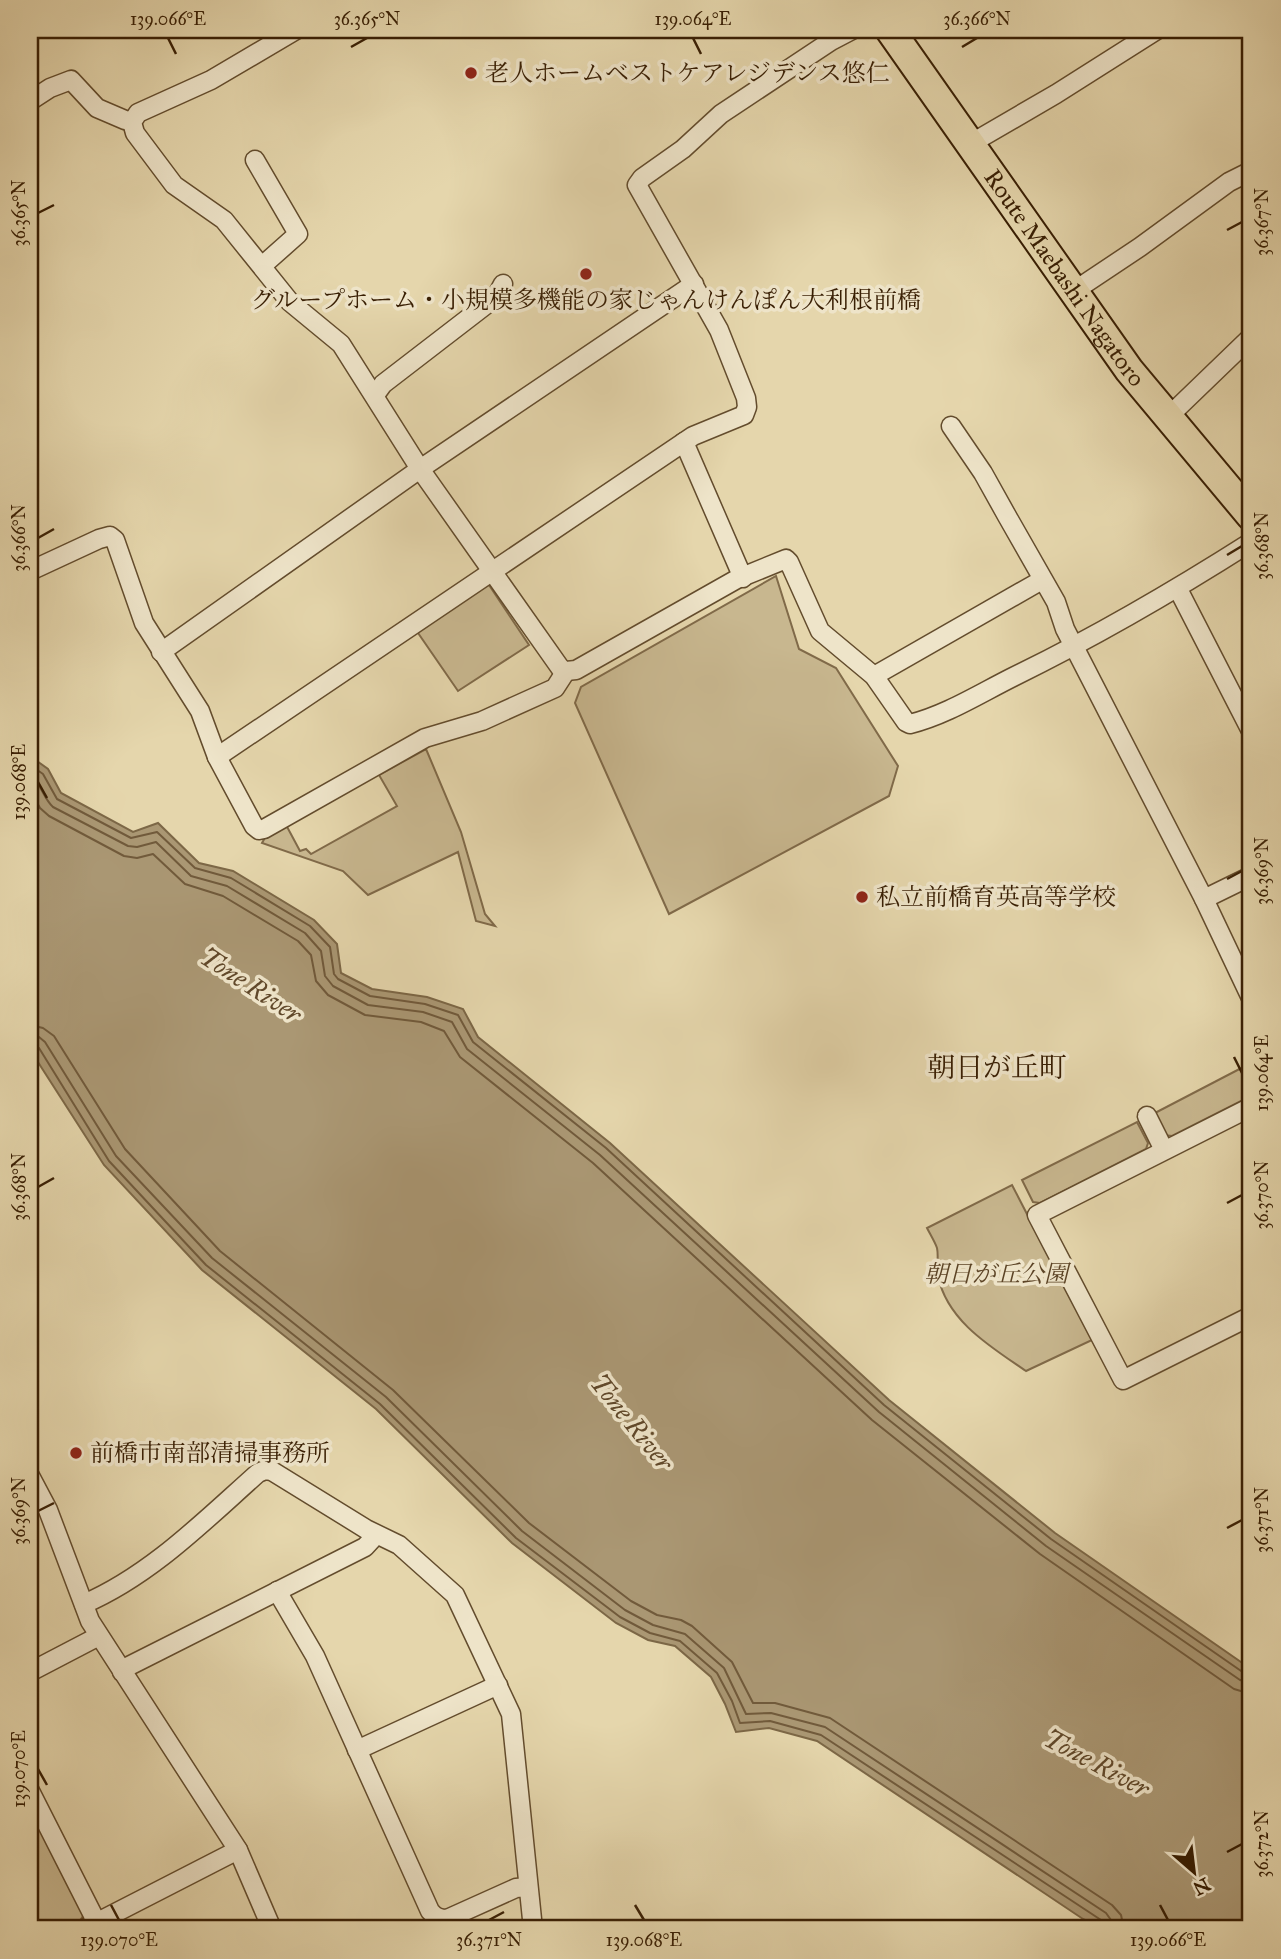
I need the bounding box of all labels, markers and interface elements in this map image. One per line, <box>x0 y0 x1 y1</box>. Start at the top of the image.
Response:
text: 139.066°E <box>130 8 206 30</box>
text: 36.365°N <box>334 8 400 30</box>
text: 139.064°E <box>655 8 732 30</box>
text: 36.366°N <box>943 8 1011 30</box>
place label: 老人ホームベストケアレジデンス悠仁 <box>485 58 890 88</box>
marker: 老人ホームベストケアレジデンス悠仁 <box>463 65 479 81</box>
street label: Route Maebashi Nagatoro <box>977 163 1151 393</box>
text: 36.365°N <box>8 180 30 246</box>
text: 36.367°N <box>1251 188 1273 256</box>
marker: グループホーム・小規模多機能の家じゃんけんぽん大利根前橋 <box>578 266 594 282</box>
place label: グループホーム・小規模多機能の家じゃんけんぽん大利根前橋 <box>251 285 921 315</box>
text: 36.366°N <box>8 504 30 572</box>
text: 36.368°N <box>1251 512 1273 580</box>
text: 139.068°E <box>8 744 30 820</box>
text: 36.369°N <box>1251 837 1273 905</box>
place label: 私立前橋育英高等学校 <box>876 882 1116 912</box>
marker: 私立前橋育英高等学校 <box>854 889 870 905</box>
water label: Tone River <box>194 940 309 1030</box>
text: 139.064°E <box>1251 1034 1273 1111</box>
district label: 朝日が丘町 <box>927 1050 1067 1085</box>
text: 36.368°N <box>8 1153 30 1221</box>
text: 36.370°N <box>1251 1160 1273 1230</box>
park label: 朝日が丘公園 <box>924 1259 1072 1289</box>
water label: Tone River <box>583 1367 681 1478</box>
place label: 前橋市南部清掃事務所 <box>90 1438 330 1468</box>
marker: 前橋市南部清掃事務所 <box>68 1445 84 1461</box>
text: 36.369°N <box>8 1477 30 1545</box>
text: 36.371°N <box>1251 1487 1273 1553</box>
water label: Tone River <box>1039 1722 1156 1805</box>
text: 139.070°E <box>8 1730 30 1808</box>
text: 36.372°N <box>1251 1810 1273 1878</box>
north arrow <box>1158 1836 1228 1906</box>
text: N <box>1189 1873 1214 1901</box>
text: 139.070°E <box>80 1929 158 1951</box>
text: 36.371°N <box>456 1929 522 1951</box>
text: 139.068°E <box>606 1929 682 1951</box>
text: 139.066°E <box>1130 1929 1206 1951</box>

